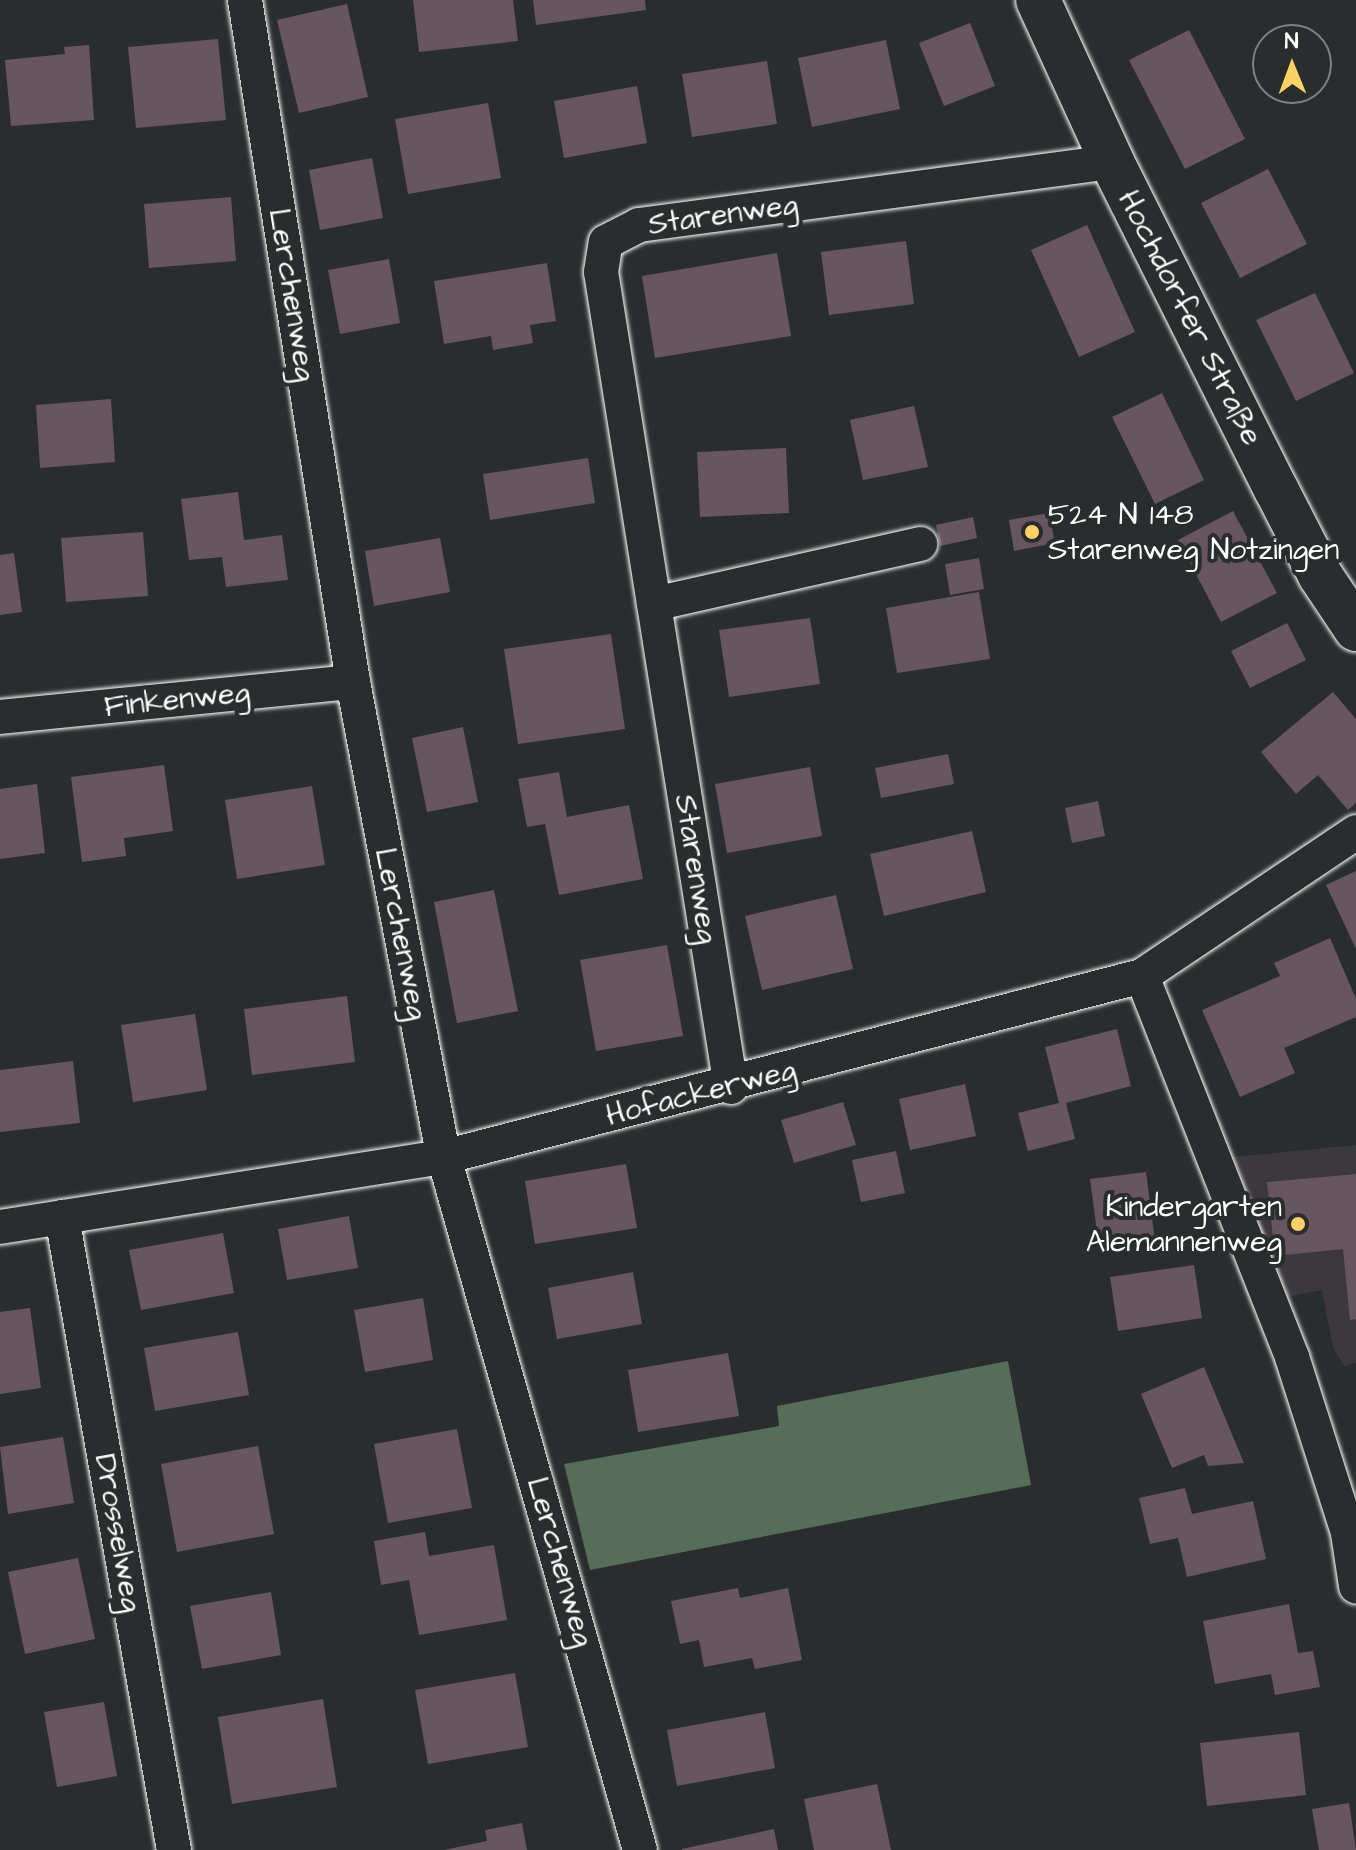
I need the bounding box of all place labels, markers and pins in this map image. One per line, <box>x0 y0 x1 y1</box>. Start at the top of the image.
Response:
place label: 524 N 148 Starenweg Notzingen <box>1048 497 1339 568</box>
marker: 524 N 148 Starenweg Notzingen <box>1023 523 1041 541</box>
place label: Kindergarten Alemannenweg <box>1086 1189 1282 1260</box>
marker: Kindergarten Alemannenweg <box>1289 1215 1307 1233</box>

